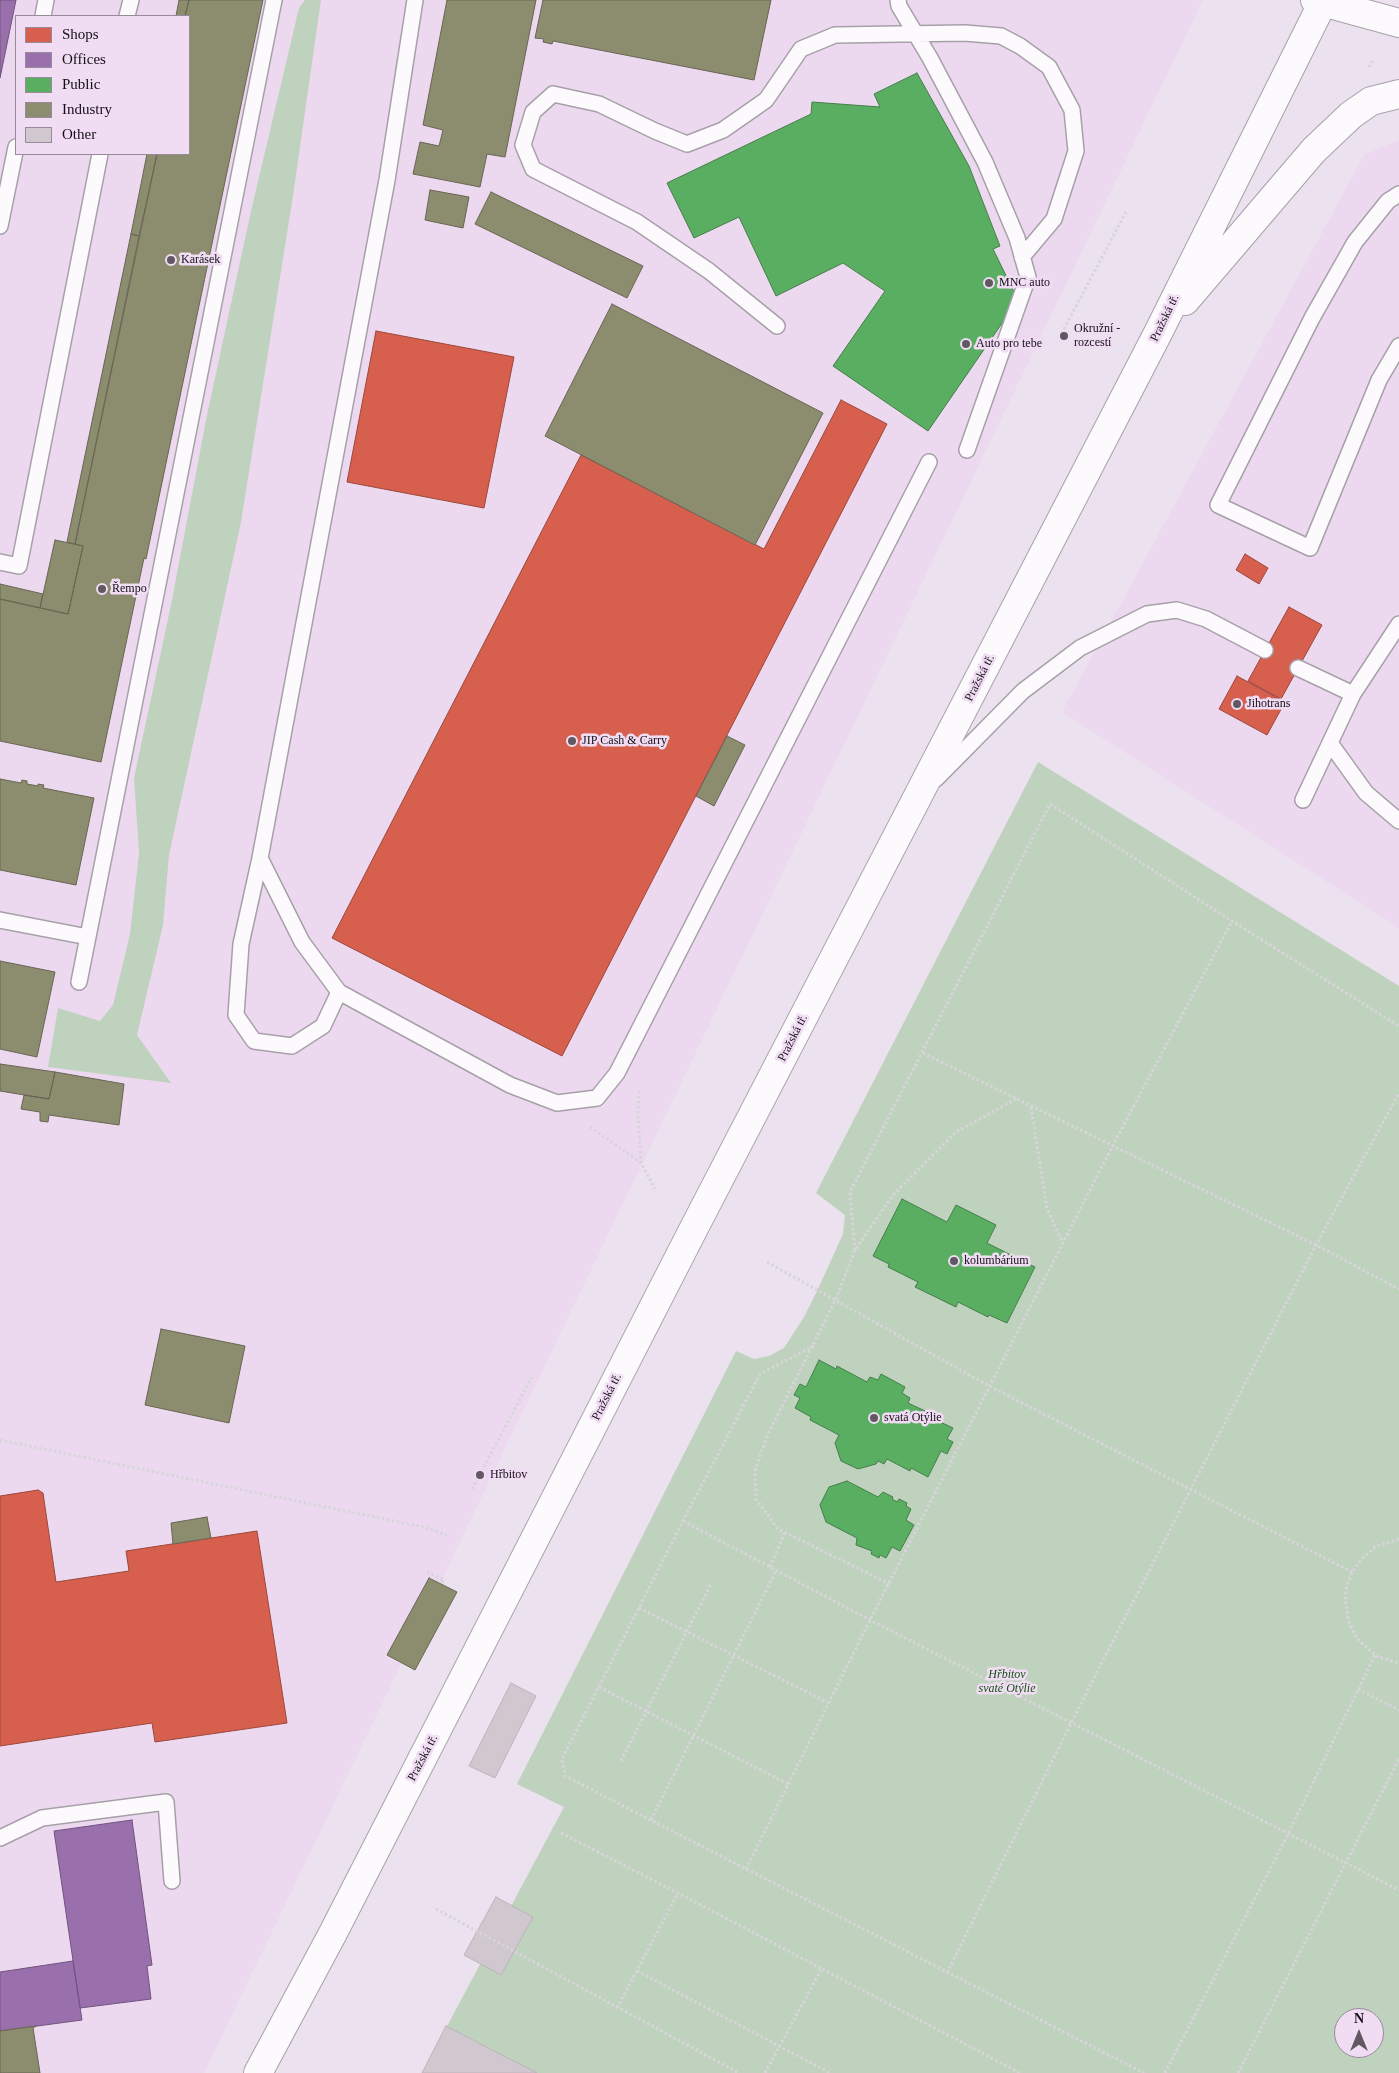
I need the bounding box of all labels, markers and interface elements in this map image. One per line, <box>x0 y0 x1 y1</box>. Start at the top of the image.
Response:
legend <box>15 15 190 155</box>
text: Shops <box>62 26 99 42</box>
text: Offices <box>62 51 106 67</box>
text: Public <box>62 76 100 92</box>
text: Industry <box>62 101 112 117</box>
text: Other <box>62 126 96 142</box>
place label: Karásek <box>181 253 220 267</box>
marker: Karásek <box>165 254 177 266</box>
place label: MNC auto <box>999 276 1050 290</box>
marker: MNC auto <box>983 277 995 289</box>
street label: Pražská tř. <box>1147 292 1183 344</box>
place label: Okružní - rozcestí <box>1074 322 1120 350</box>
marker: Okružní - rozcestí <box>1058 330 1070 342</box>
place label: Auto pro tebe <box>976 337 1042 351</box>
marker: Auto pro tebe <box>960 338 972 350</box>
place label: Řempo <box>112 582 147 596</box>
marker: Řempo <box>96 583 108 595</box>
street label: Pražská tř. <box>962 652 998 704</box>
place label: Jihotrans <box>1247 697 1290 711</box>
marker: Jihotrans <box>1231 698 1243 710</box>
place label: JIP Cash & Carry <box>582 734 667 748</box>
marker: JIP Cash & Carry <box>566 735 578 747</box>
street label: Pražská tř. <box>775 1012 811 1064</box>
place label: kolumbárium <box>964 1254 1029 1268</box>
marker: kolumbárium <box>948 1255 960 1267</box>
street label: Pražská tř. <box>589 1371 625 1423</box>
place label: svatá Otýlie <box>884 1411 942 1425</box>
marker: svatá Otýlie <box>868 1412 880 1424</box>
place label: Hřbitov <box>490 1468 527 1482</box>
marker: Hřbitov <box>474 1469 486 1481</box>
park label: Hřbitov svaté Otýlie <box>979 1668 1035 1696</box>
street label: Pražská tř. <box>405 1732 441 1784</box>
north arrow <box>1334 2008 1384 2058</box>
text: N <box>1354 2011 1364 2026</box>

